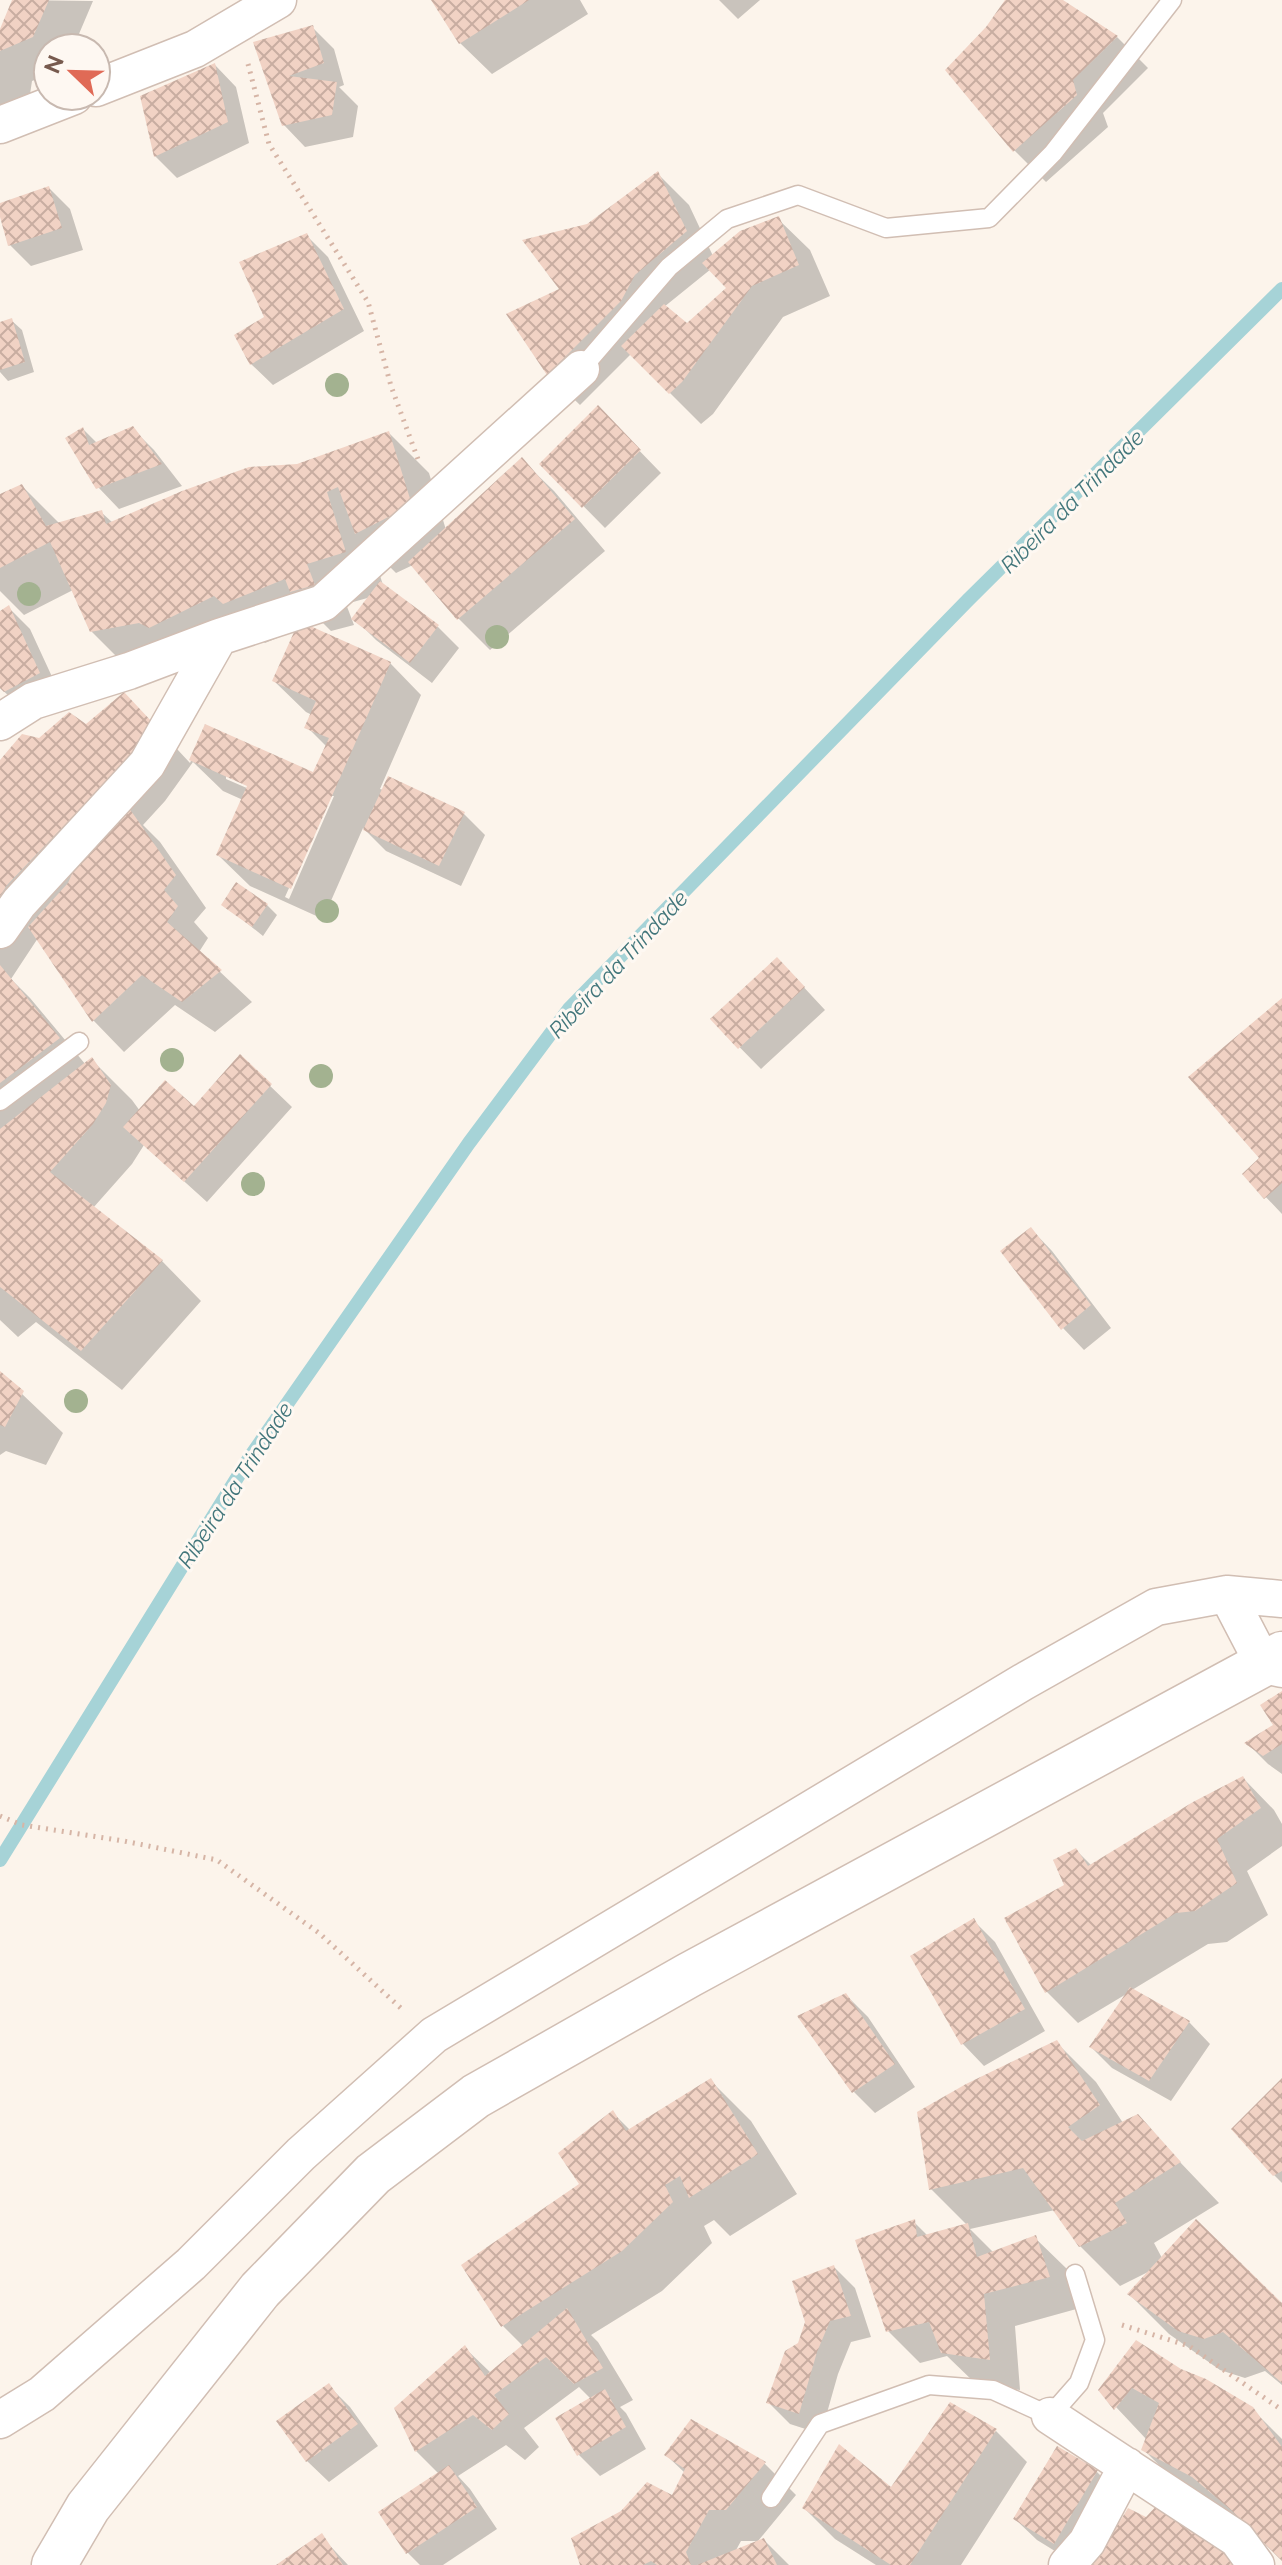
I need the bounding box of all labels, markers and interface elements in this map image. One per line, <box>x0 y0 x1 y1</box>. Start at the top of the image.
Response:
north arrow <box>32 32 112 112</box>
text: N <box>38 51 69 77</box>
water label: Ribeira da Trindade <box>995 424 1149 578</box>
water label: Ribeira da Trindade <box>543 885 693 1043</box>
water label: Ribeira da Trindade <box>172 1397 298 1573</box>

